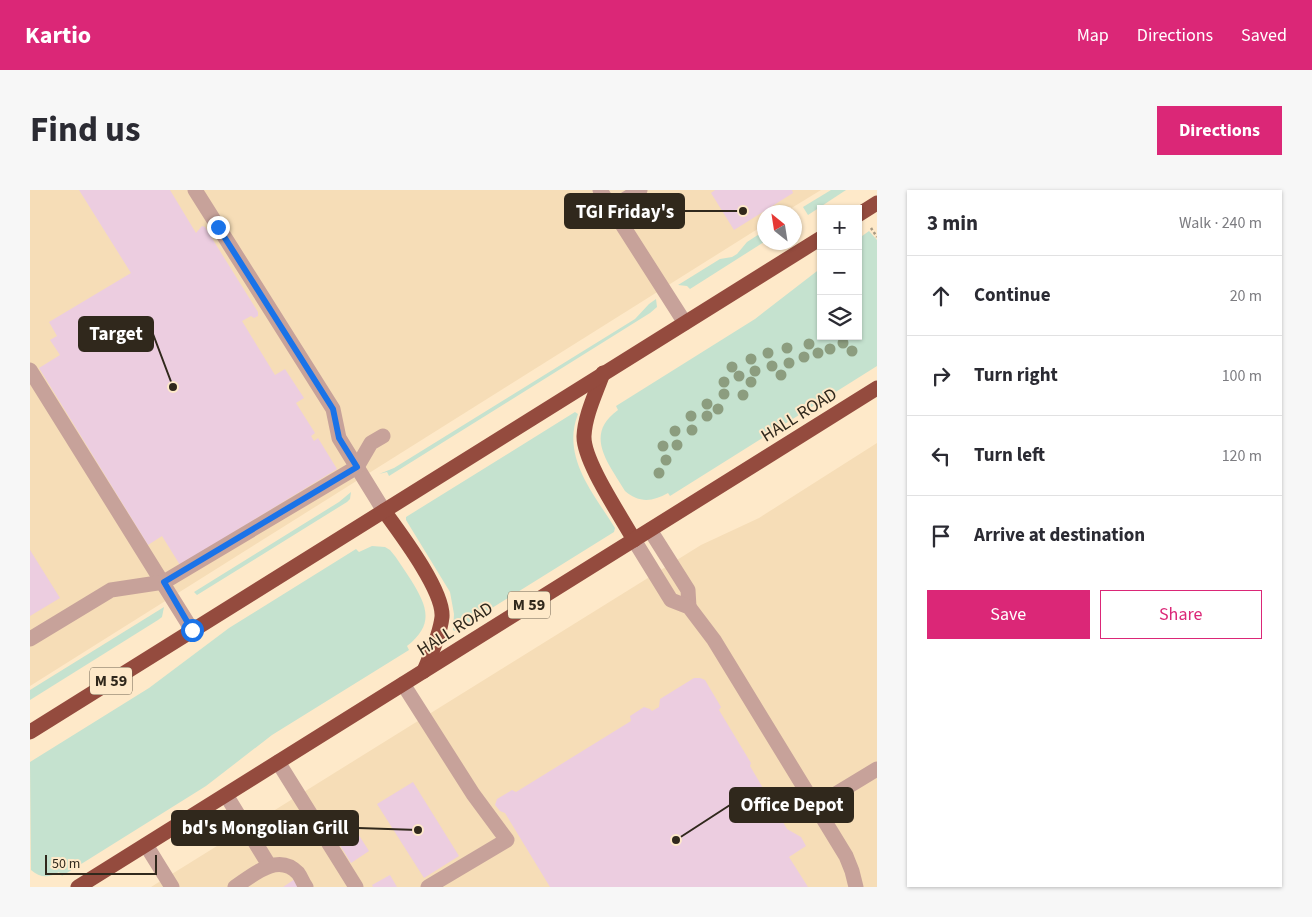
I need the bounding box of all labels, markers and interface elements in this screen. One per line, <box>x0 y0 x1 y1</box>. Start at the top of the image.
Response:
text: Kartio <box>25 18 91 53</box>
text: Map <box>1077 23 1109 48</box>
text: Directions <box>1137 23 1213 48</box>
text: Saved <box>1241 23 1287 48</box>
text: Find us <box>30 105 140 155</box>
button: Directions <box>1157 106 1282 155</box>
callout: TGI Friday's <box>565 194 684 228</box>
text: TGI Friday's <box>576 199 674 226</box>
north arrow <box>757 205 802 250</box>
map controls <box>817 205 862 340</box>
button: + <box>817 205 862 250</box>
text: 3 min <box>927 208 978 238</box>
text: Walk · 240 m <box>1179 212 1262 234</box>
route end <box>207 216 230 239</box>
button: − <box>817 250 862 295</box>
icon: ahead <box>927 282 955 310</box>
text: Continue <box>974 282 1051 309</box>
text: 20 m <box>1230 285 1262 307</box>
button: layers <box>817 295 862 340</box>
callout: Target <box>79 317 153 351</box>
text: Target <box>89 321 143 348</box>
icon: right <box>927 362 955 390</box>
text: Turn right <box>974 362 1058 389</box>
text: 100 m <box>1222 365 1262 387</box>
street label: HALL ROAD <box>756 382 842 448</box>
icon: left <box>927 442 955 470</box>
text: Turn left <box>974 442 1045 469</box>
text: 120 m <box>1222 445 1262 467</box>
icon: arrive <box>927 522 955 550</box>
text: Arrive at destination <box>974 522 1145 549</box>
button: Save <box>927 590 1090 639</box>
button: Share <box>1100 590 1262 639</box>
road number: M 59 <box>508 592 550 618</box>
street label: HALL ROAD <box>412 596 498 662</box>
route start <box>181 619 204 642</box>
road number: M 59 <box>90 668 132 694</box>
callout: Office Depot <box>730 788 853 822</box>
text: Office Depot <box>741 792 843 819</box>
callout: bd's Mongolian Grill <box>172 811 358 845</box>
text: bd's Mongolian Grill <box>182 815 349 842</box>
scale bar <box>45 852 158 875</box>
text: 50 m <box>52 854 80 874</box>

